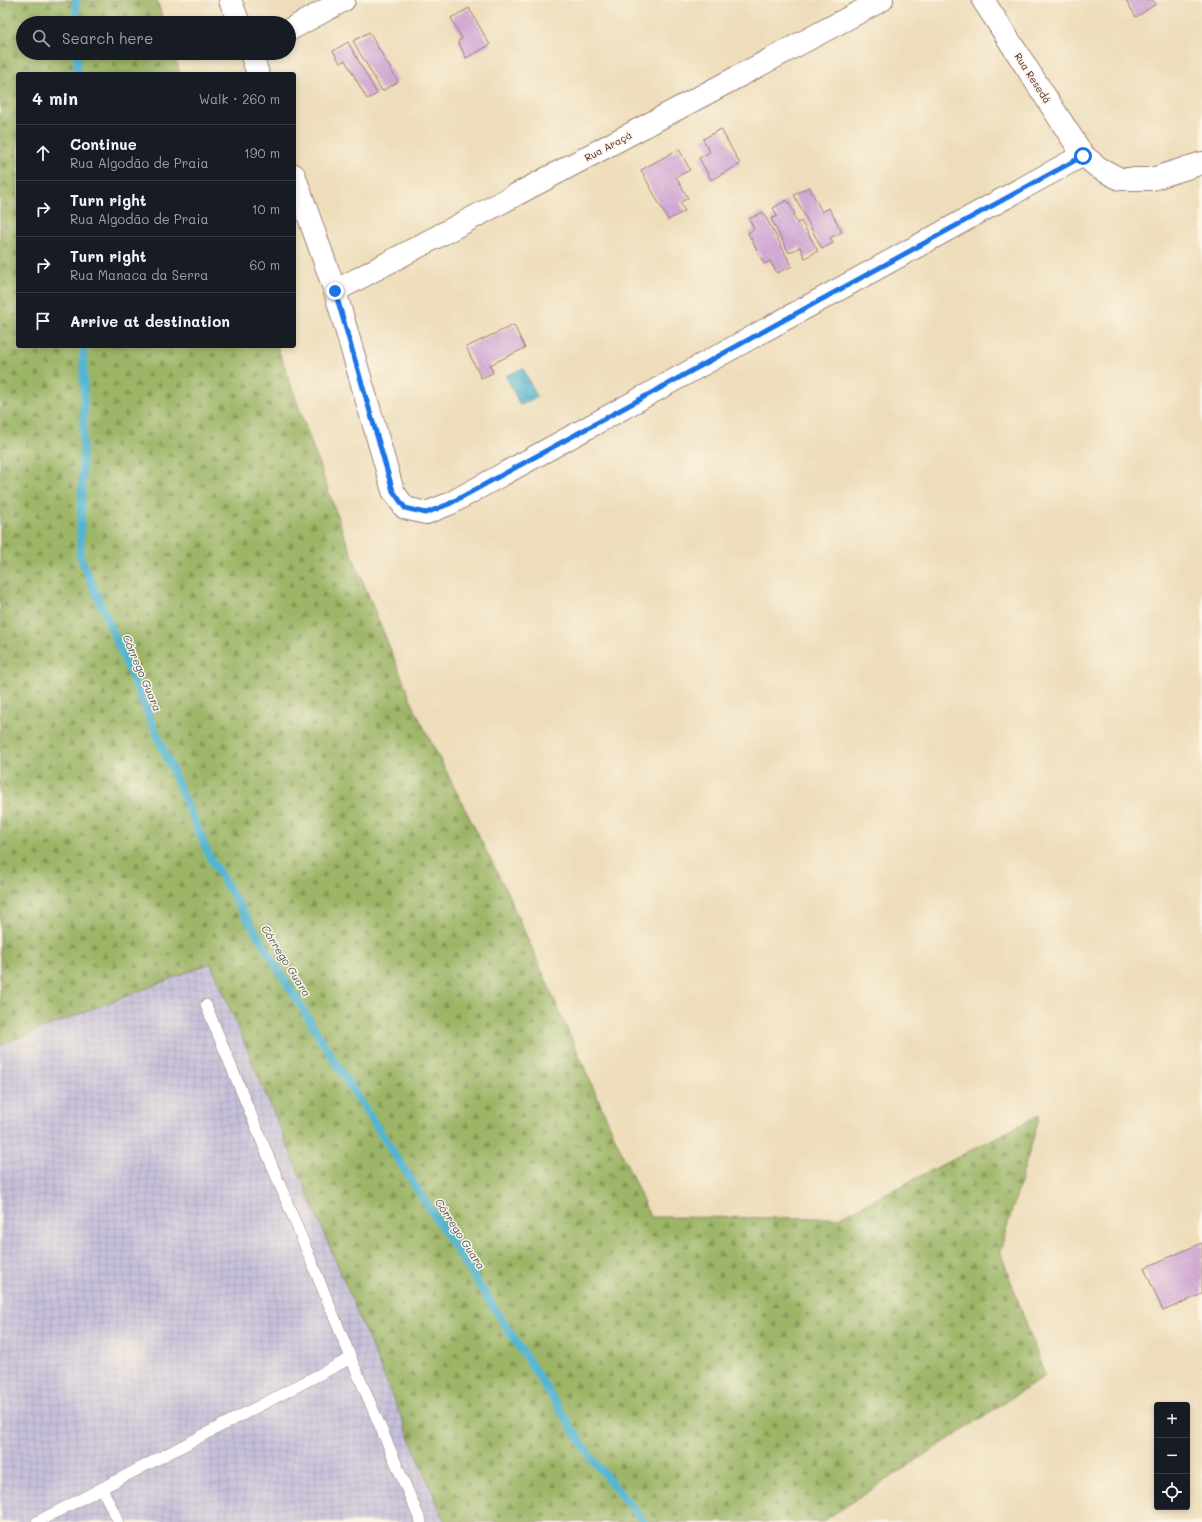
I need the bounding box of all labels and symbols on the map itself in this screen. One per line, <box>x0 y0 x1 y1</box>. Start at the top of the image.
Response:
street label: Rua Resedá <box>1011 50 1055 106</box>
street label: Rua Araçá <box>582 128 634 164</box>
route start <box>1074 147 1092 165</box>
route end <box>326 282 344 300</box>
water label: Córrego Guara <box>120 632 165 714</box>
water label: Córrego Guara <box>258 922 315 1000</box>
water label: Córrego Guara <box>432 1195 489 1272</box>

